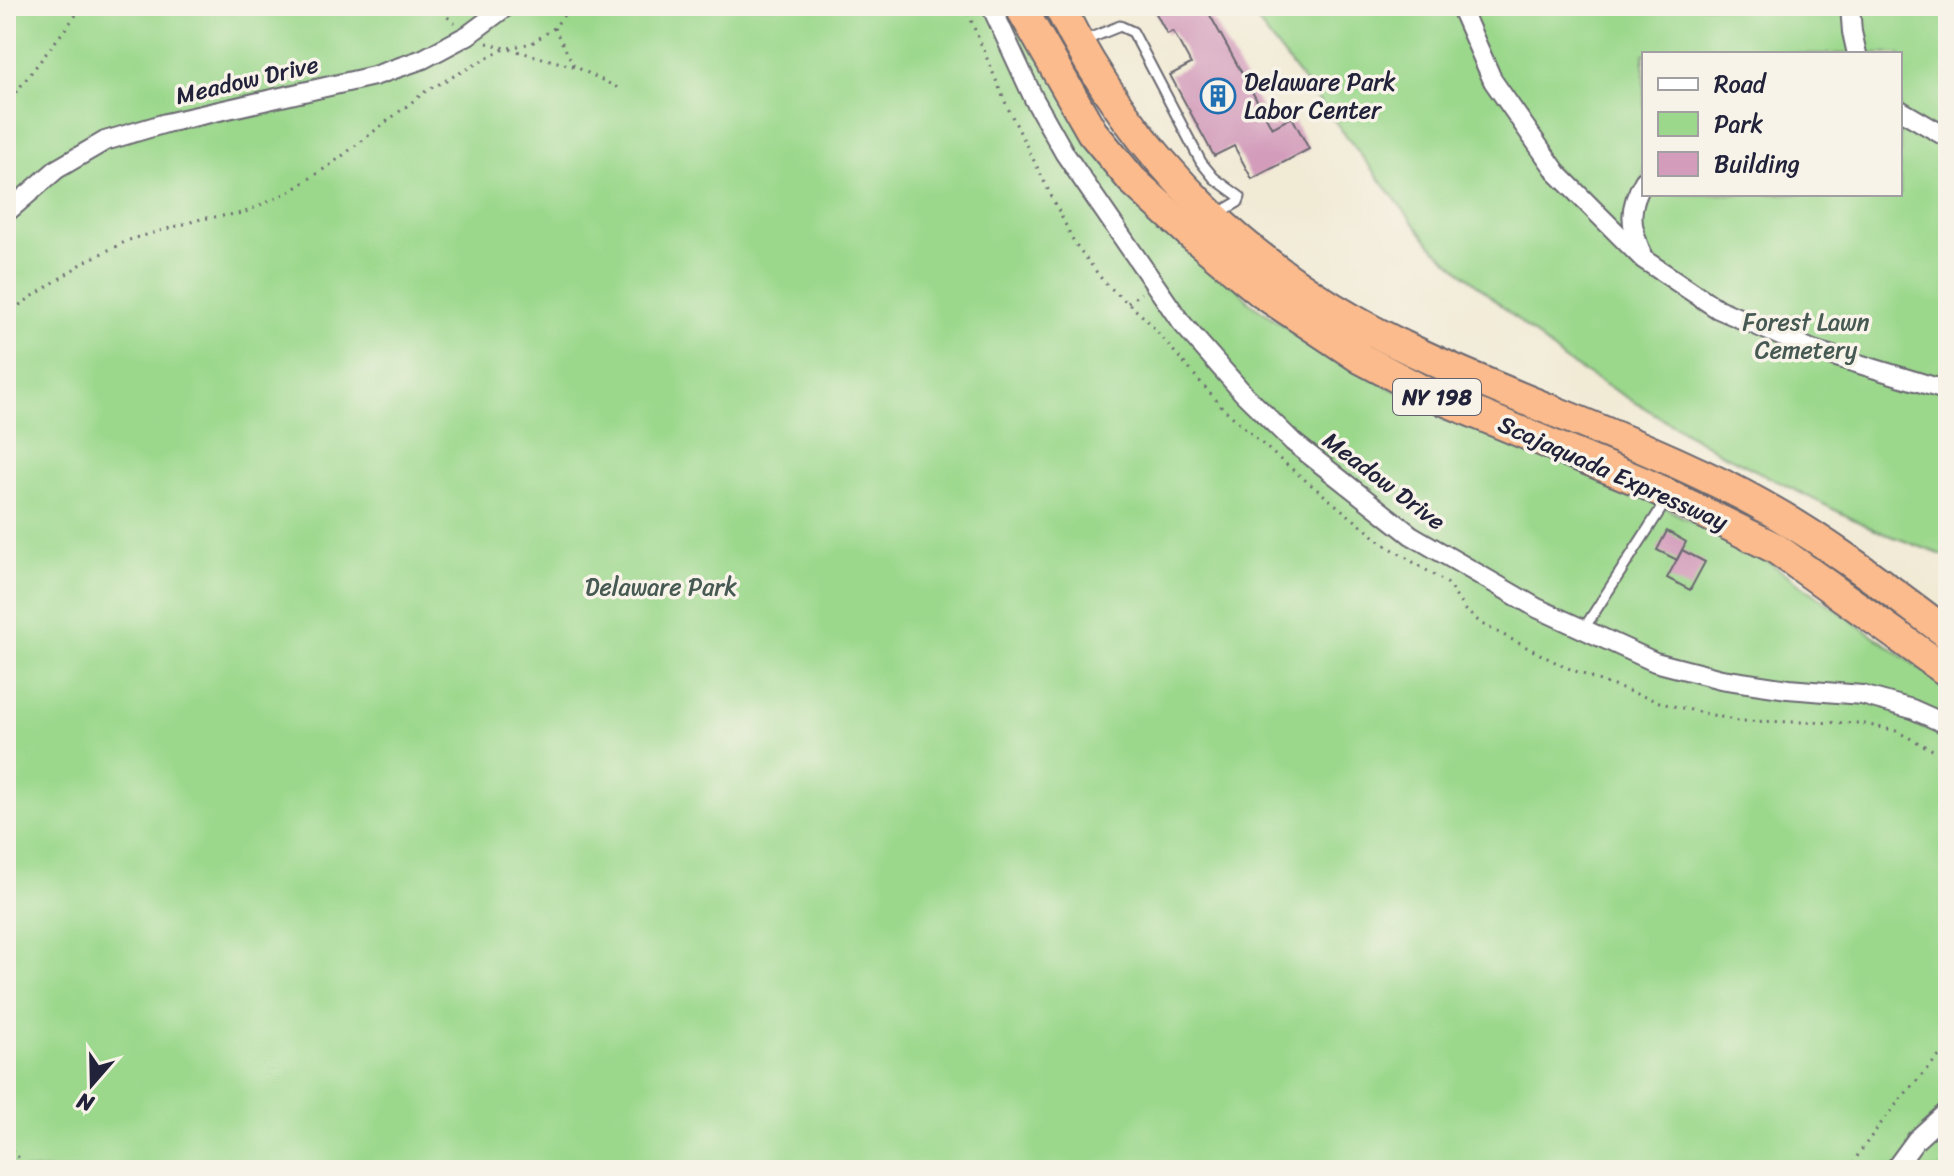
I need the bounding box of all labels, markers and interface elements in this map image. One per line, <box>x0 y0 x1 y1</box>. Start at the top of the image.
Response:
street label: Meadow Drive <box>171 43 323 117</box>
legend <box>1642 52 1902 196</box>
place label: Delaware Park Labor Center <box>1244 61 1396 131</box>
text: Road <box>1714 63 1768 105</box>
building icon: Delaware Park Labor Center <box>1199 77 1237 115</box>
text: Park <box>1714 103 1763 145</box>
text: Building <box>1714 143 1800 185</box>
park label: Forest Lawn Cemetery <box>1742 301 1870 371</box>
road number: NY 198 <box>1393 379 1481 415</box>
street label: Scajaquada Expressway <box>1491 403 1735 543</box>
street label: Meadow Drive <box>1313 420 1455 542</box>
park label: Delaware Park <box>585 566 737 608</box>
north arrow <box>52 1044 132 1124</box>
text: N <box>71 1081 100 1124</box>

